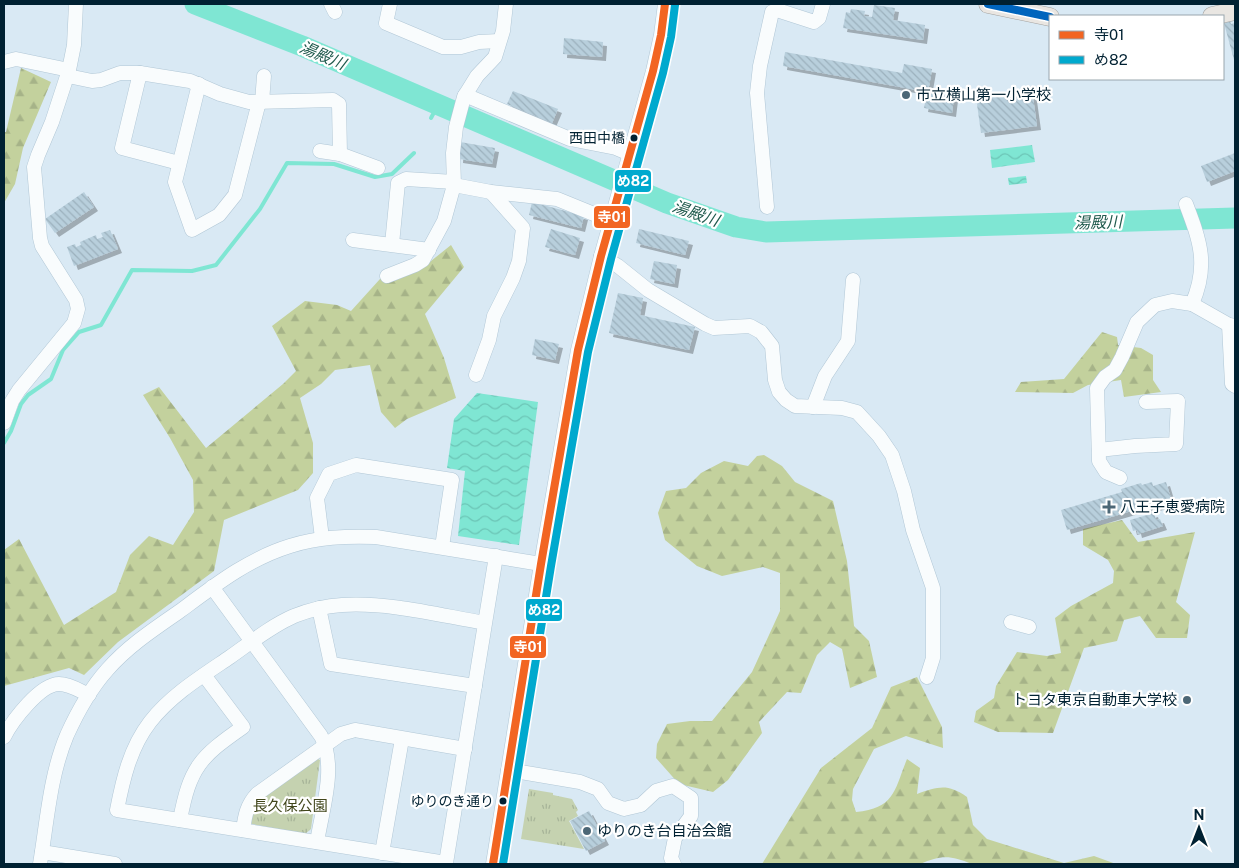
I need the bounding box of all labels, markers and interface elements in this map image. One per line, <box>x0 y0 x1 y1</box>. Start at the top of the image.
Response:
legend <box>1049 15 1224 80</box>
text: 寺01 <box>1094 26 1124 43</box>
water label: 湯殿川 <box>297 37 350 74</box>
text: め82 <box>1094 51 1128 68</box>
place label: 市立横山第一小学校 <box>916 86 1051 103</box>
marker: 市立横山第一小学校 <box>900 89 912 101</box>
place label: 西田中橋 <box>569 130 625 146</box>
marker: 西田中橋 <box>629 133 639 143</box>
line badge: め82 <box>614 169 652 193</box>
text: め82 <box>617 173 649 189</box>
water label: 湯殿川 <box>670 197 724 231</box>
line badge: 寺01 <box>593 205 631 229</box>
text: 寺01 <box>597 209 627 225</box>
water label: 湯殿川 <box>1074 212 1124 233</box>
place label: 八王子恵愛病院 <box>1120 498 1225 515</box>
marker: 八王子恵愛病院 <box>1102 500 1116 514</box>
line badge: め82 <box>525 598 563 622</box>
text: め82 <box>528 602 560 618</box>
line badge: 寺01 <box>509 635 547 659</box>
text: 寺01 <box>513 639 543 655</box>
place label: トヨタ東京自動車大学校 <box>1012 691 1177 708</box>
marker: トヨタ東京自動車大学校 <box>1181 694 1193 706</box>
place label: ゆりのき通り <box>410 793 494 809</box>
marker: ゆりのき通り <box>498 796 508 806</box>
park label: 長久保公園 <box>252 797 328 814</box>
north arrow <box>1174 803 1224 853</box>
text: N <box>1194 807 1204 823</box>
place label: ゆりのき台自治会館 <box>597 822 732 839</box>
marker: ゆりのき台自治会館 <box>581 825 593 837</box>

